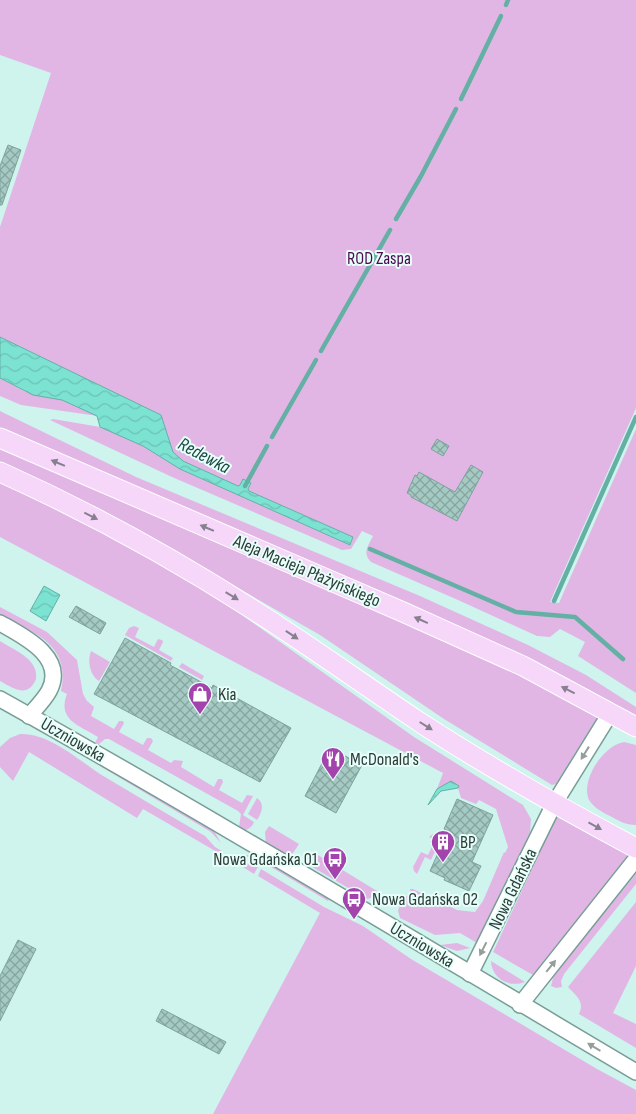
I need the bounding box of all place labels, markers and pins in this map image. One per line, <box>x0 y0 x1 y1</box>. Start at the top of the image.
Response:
shop icon: Kia <box>187 681 213 715</box>
place label: Kia <box>218 684 237 705</box>
restaurant icon: McDonald's <box>320 746 346 780</box>
place label: McDonald's <box>350 749 419 770</box>
building icon: BP <box>430 829 456 863</box>
place label: BP <box>460 832 476 853</box>
bus stop icon: Nowa Gdańska 01 <box>322 846 348 880</box>
place label: Nowa Gdańska 01 <box>213 849 319 870</box>
bus stop icon: Nowa Gdańska 02 <box>341 886 367 920</box>
place label: Nowa Gdańska 02 <box>372 889 478 910</box>

